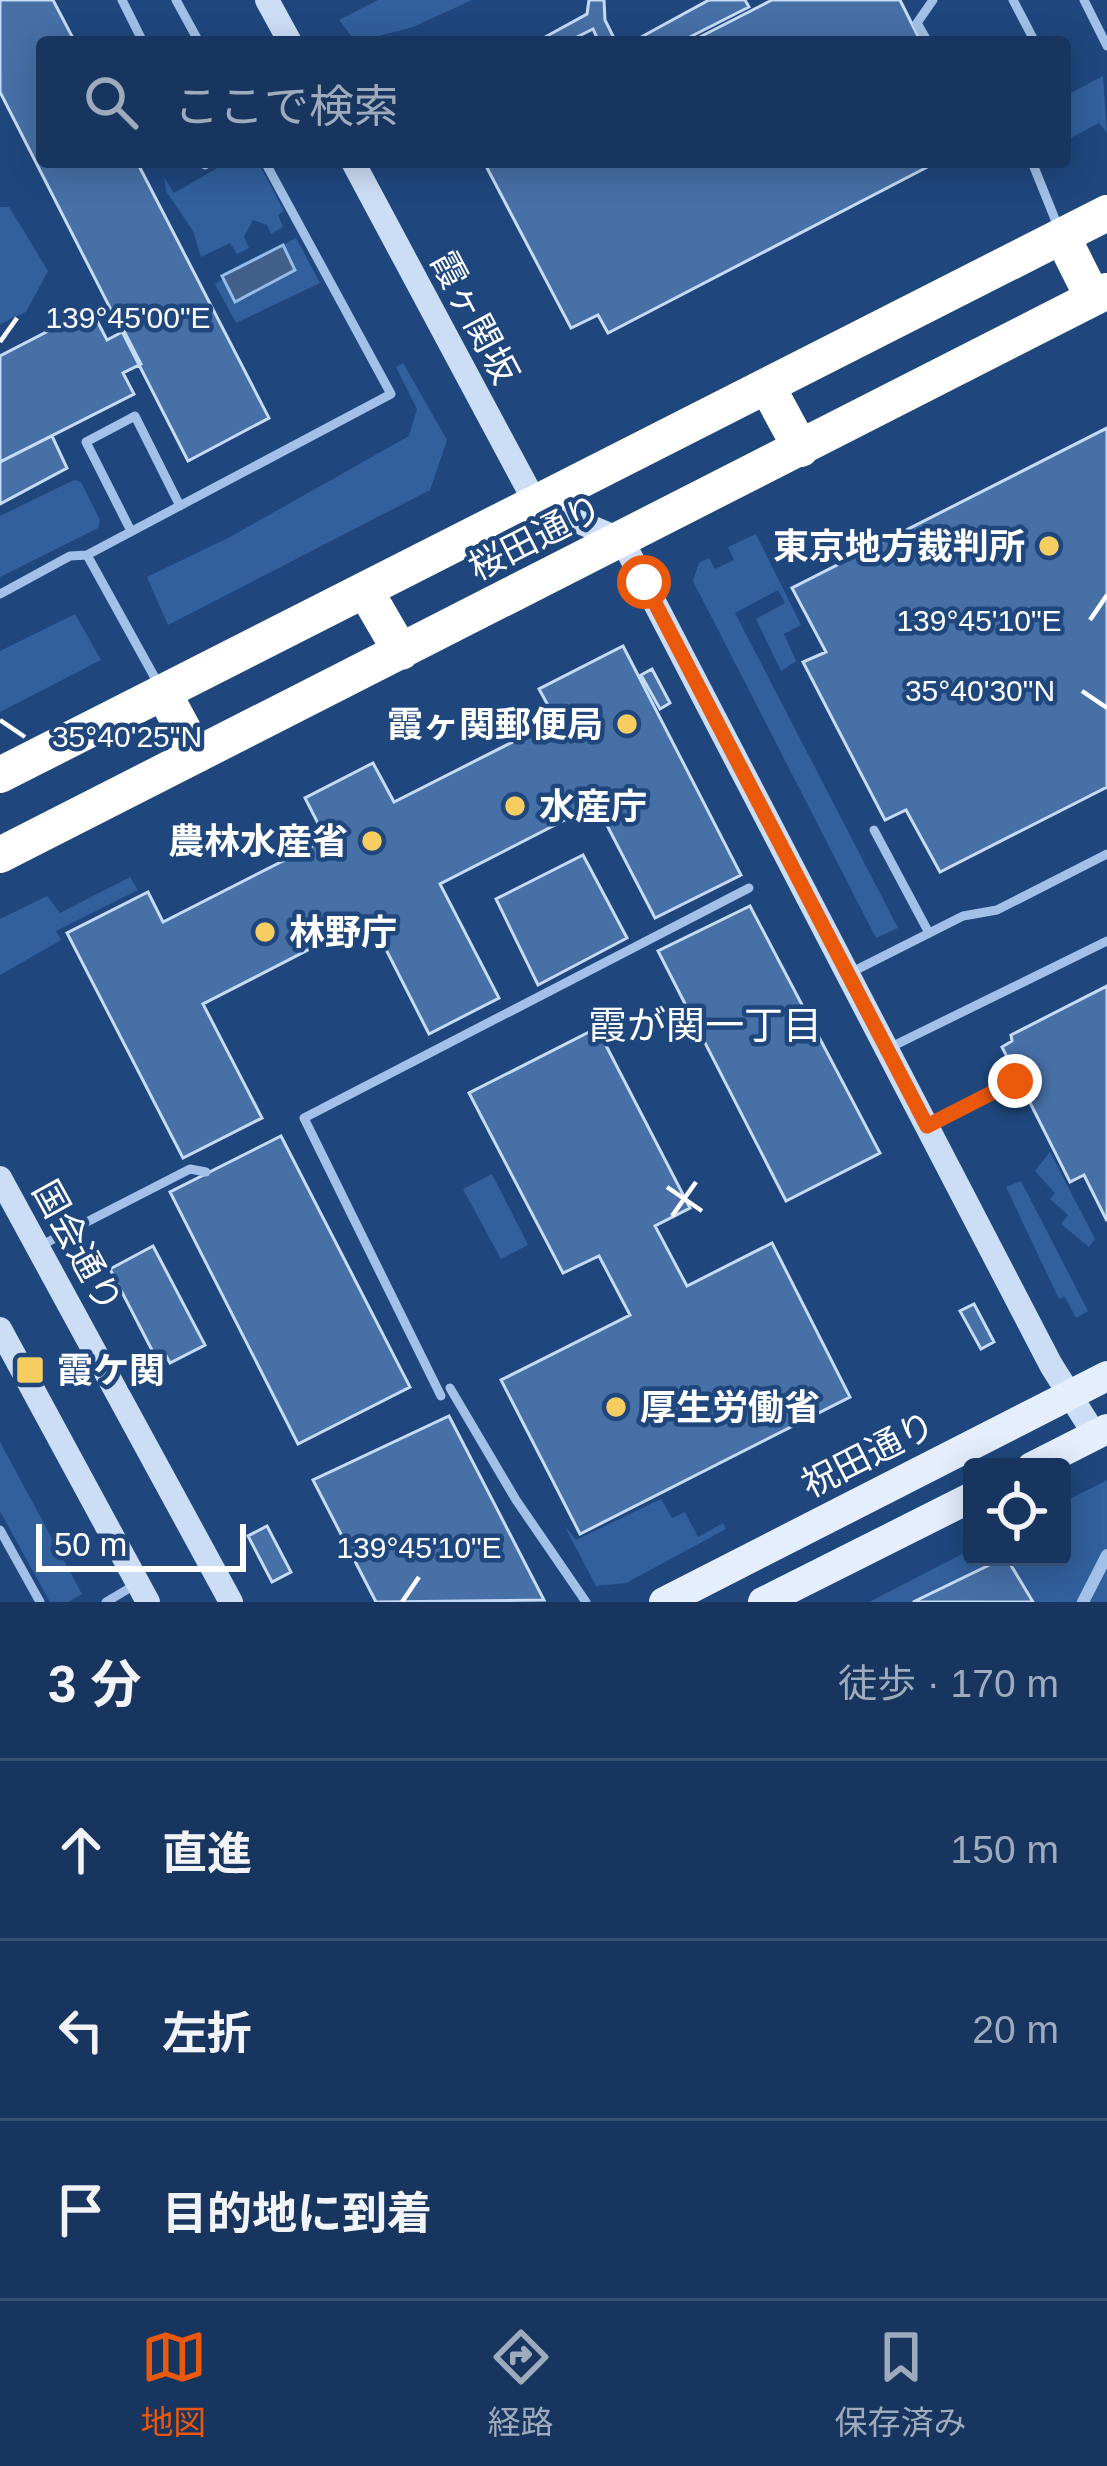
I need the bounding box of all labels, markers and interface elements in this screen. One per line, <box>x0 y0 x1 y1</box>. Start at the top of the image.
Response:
search box <box>36 36 1071 168</box>
icon: search <box>78 69 144 135</box>
text: ここで検索 <box>174 81 399 132</box>
street label: 霞ヶ関坂 <box>423 244 526 390</box>
text: 139°45'00"E <box>45 301 211 334</box>
street label: 桜田通り <box>462 486 609 588</box>
place label: 東京地方裁判所 <box>773 526 1025 567</box>
marker: 東京地方裁判所 <box>1036 533 1062 559</box>
route start <box>617 555 671 609</box>
text: 139°45'10"E <box>896 604 1062 637</box>
text: 35°40'30"N <box>905 674 1055 707</box>
place label: 霞ヶ関郵便局 <box>387 704 603 745</box>
marker: 霞ヶ関郵便局 <box>614 711 640 737</box>
text: 35°40'25"N <box>52 720 202 753</box>
place label: 水産庁 <box>539 786 647 827</box>
marker: 水産庁 <box>502 793 528 819</box>
place label: 農林水産省 <box>168 821 348 862</box>
marker: 農林水産省 <box>359 828 385 854</box>
place label: 林野庁 <box>289 912 397 953</box>
marker: 林野庁 <box>252 919 278 945</box>
district label: 霞が関一丁目 <box>588 1004 822 1047</box>
route end <box>988 1054 1042 1108</box>
street label: 国会通り <box>25 1173 130 1319</box>
place label: 霞ケ関 <box>57 1350 165 1391</box>
marker: 霞ケ関 <box>14 1354 46 1386</box>
place label: 厚生労働省 <box>640 1387 820 1428</box>
marker: 厚生労働省 <box>603 1394 629 1420</box>
street label: 祝田通り <box>795 1403 942 1505</box>
map controls <box>963 1458 1071 1566</box>
button: locate <box>963 1458 1071 1566</box>
scale bar <box>36 1518 246 1571</box>
text: 50 m <box>54 1526 127 1563</box>
text: 139°45'10"E <box>336 1531 502 1564</box>
text: 3 分 <box>48 1656 142 1713</box>
text: 徒歩 · 170 m <box>838 1662 1059 1705</box>
icon: ahead <box>48 1817 114 1883</box>
text: 直進 <box>162 1828 252 1879</box>
text: 150 m <box>951 1828 1059 1871</box>
icon: left <box>48 1997 114 2063</box>
text: 左折 <box>162 2008 252 2059</box>
text: 20 m <box>972 2008 1059 2051</box>
icon: arrive <box>48 2177 114 2243</box>
text: 目的地に到着 <box>162 2188 432 2239</box>
tab: 地図 <box>141 2324 207 2444</box>
tab: 経路 <box>488 2324 554 2444</box>
tab: 保存済み <box>835 2324 967 2444</box>

